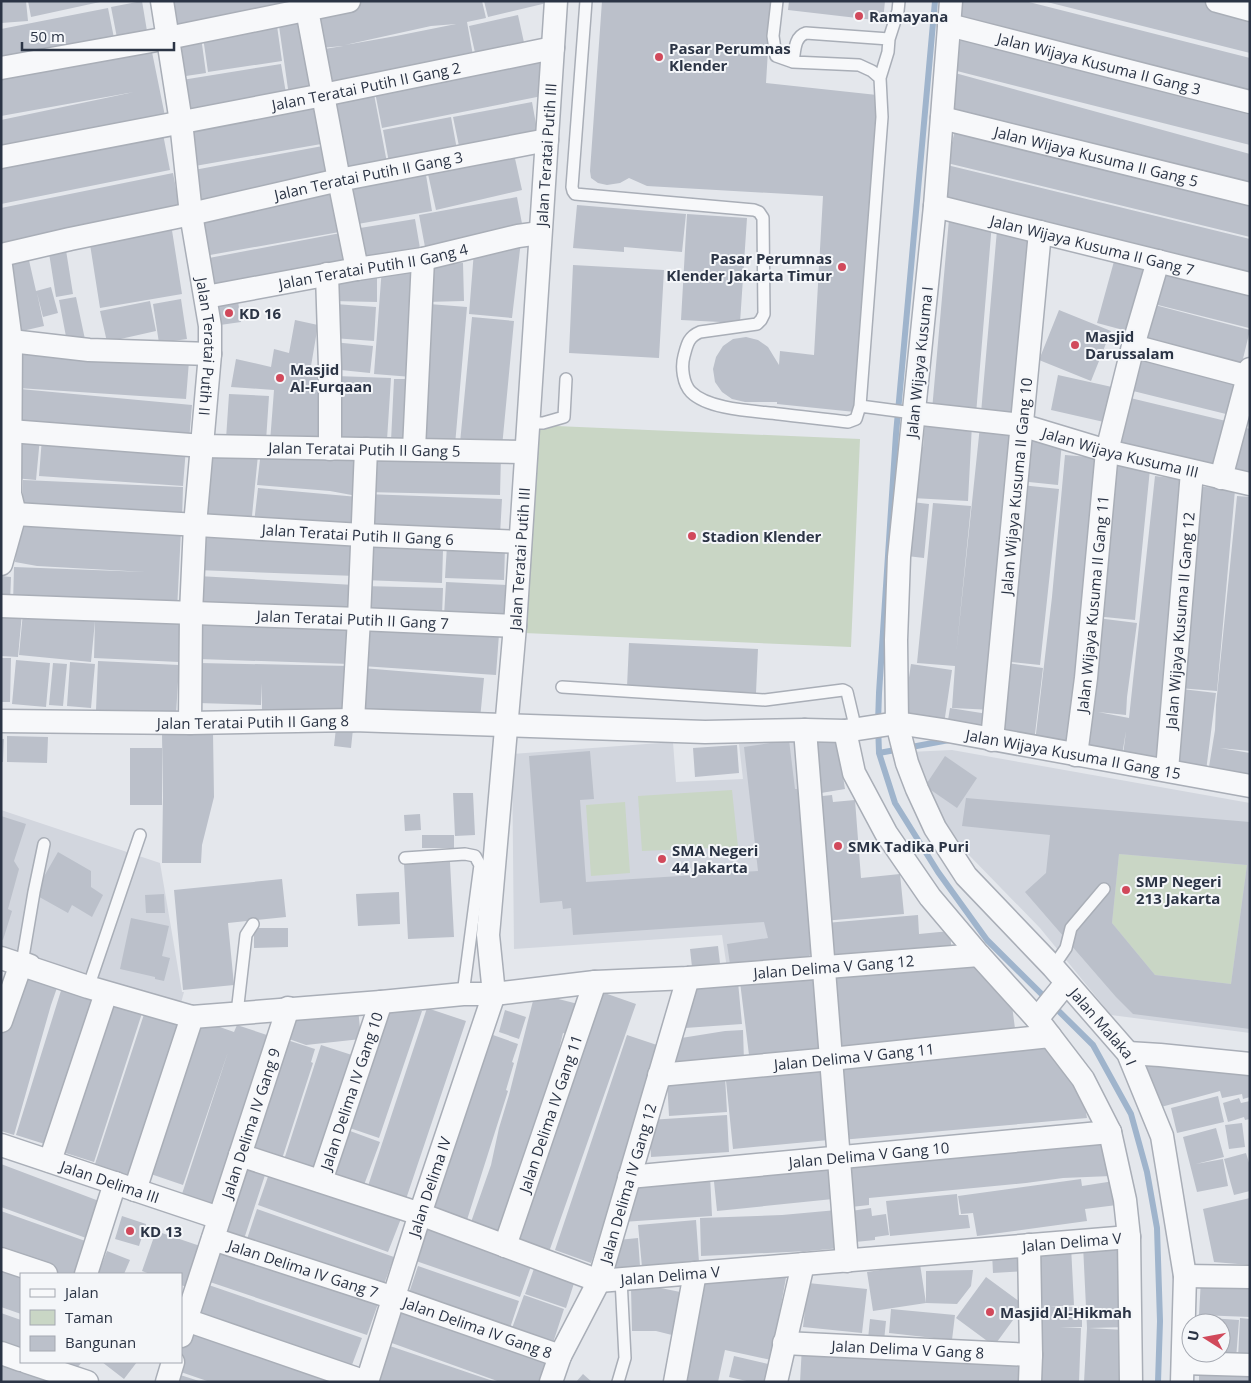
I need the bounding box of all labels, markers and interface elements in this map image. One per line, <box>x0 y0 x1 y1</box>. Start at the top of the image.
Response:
place label: Ramayana <box>869 6 948 26</box>
marker: Ramayana <box>853 10 865 22</box>
scale bar <box>22 20 175 52</box>
text: 50 m <box>30 26 65 46</box>
street label: Jalan Wijaya Kusuma II Gang 3 <box>993 27 1203 99</box>
place label: Pasar Perumnas Klender <box>669 38 791 75</box>
marker: Pasar Perumnas Klender <box>653 51 665 63</box>
street label: Jalan Teratai Putih II Gang 2 <box>268 57 462 115</box>
street label: Jalan Teratai Putih III <box>531 83 561 229</box>
street label: Jalan Wijaya Kusuma II Gang 5 <box>990 121 1200 191</box>
street label: Jalan Teratai Putih II Gang 3 <box>270 146 464 205</box>
street label: Jalan Wijaya Kusuma II Gang 7 <box>986 210 1196 280</box>
street label: Jalan Teratai Putih II Gang 4 <box>275 238 470 294</box>
place label: Pasar Perumnas Klender Jakarta Timur <box>666 248 832 285</box>
marker: Pasar Perumnas Klender Jakarta Timur <box>836 261 848 273</box>
street label: Jalan Teratai Putih II <box>192 274 220 417</box>
street label: Jalan Wijaya Kusuma I <box>901 285 937 441</box>
place label: KD 16 <box>239 303 282 323</box>
marker: KD 16 <box>223 307 235 319</box>
place label: Masjid Darussalam <box>1085 326 1174 363</box>
marker: Masjid Darussalam <box>1069 339 1081 351</box>
place label: Masjid Al-Furqaan <box>290 359 372 396</box>
marker: Masjid Al-Furqaan <box>274 372 286 384</box>
street label: Jalan Wijaya Kusuma II Gang 10 <box>996 377 1036 598</box>
street label: Jalan Wijaya Kusuma III <box>1038 422 1201 482</box>
street label: Jalan Teratai Putih II Gang 5 <box>266 437 461 461</box>
street label: Jalan Teratai Putih III <box>504 487 534 633</box>
street label: Jalan Wijaya Kusuma II Gang 11 <box>1071 494 1113 716</box>
street label: Jalan Wijaya Kusuma II Gang 12 <box>1160 511 1199 732</box>
street label: Jalan Teratai Putih II Gang 6 <box>259 519 454 549</box>
place label: Stadion Klender <box>702 526 822 546</box>
marker: Stadion Klender <box>686 530 698 542</box>
street label: Jalan Teratai Putih II Gang 7 <box>254 605 449 633</box>
street label: Jalan Teratai Putih II Gang 8 <box>155 710 349 733</box>
street label: Jalan Wijaya Kusuma II Gang 15 <box>962 724 1182 783</box>
place label: SMK Tadika Puri <box>848 836 969 856</box>
place label: SMA Negeri 44 Jakarta <box>672 840 758 877</box>
marker: SMK Tadika Puri <box>832 840 844 852</box>
marker: SMA Negeri 44 Jakarta <box>656 853 668 865</box>
place label: SMP Negeri 213 Jakarta <box>1136 871 1222 908</box>
marker: SMP Negeri 213 Jakarta <box>1120 884 1132 896</box>
street label: Jalan Delima V Gang 12 <box>751 950 915 983</box>
street label: Jalan Malaka I <box>1064 982 1142 1068</box>
street label: Jalan Delima IV Gang 10 <box>315 1009 387 1174</box>
street label: Jalan Delima IV Gang 11 <box>513 1032 586 1197</box>
street label: Jalan Delima V Gang 11 <box>771 1038 935 1074</box>
street label: Jalan Delima IV Gang 9 <box>216 1045 284 1203</box>
street label: Jalan Delima IV Gang 12 <box>594 1101 661 1267</box>
street label: Jalan Delima IV <box>403 1134 455 1241</box>
street label: Jalan Delima V Gang 10 <box>786 1137 950 1172</box>
street label: Jalan Delima III <box>56 1155 162 1207</box>
place label: KD 13 <box>140 1221 182 1241</box>
marker: KD 13 <box>124 1225 136 1237</box>
street label: Jalan Delima V <box>1019 1228 1122 1256</box>
street label: Jalan Delima IV Gang 7 <box>224 1234 381 1302</box>
street label: Jalan Delima V <box>618 1261 721 1289</box>
legend <box>20 1273 182 1363</box>
text: Jalan <box>63 1282 99 1302</box>
street label: Jalan Delima IV Gang 8 <box>398 1291 555 1363</box>
place label: Masjid Al-Hikmah <box>1000 1302 1132 1322</box>
marker: Masjid Al-Hikmah <box>984 1306 996 1318</box>
text: Taman <box>65 1307 113 1327</box>
north arrow <box>1181 1313 1231 1363</box>
text: U <box>1182 1328 1203 1342</box>
text: Bangunan <box>65 1332 136 1352</box>
street label: Jalan Delima V Gang 8 <box>829 1335 985 1363</box>

